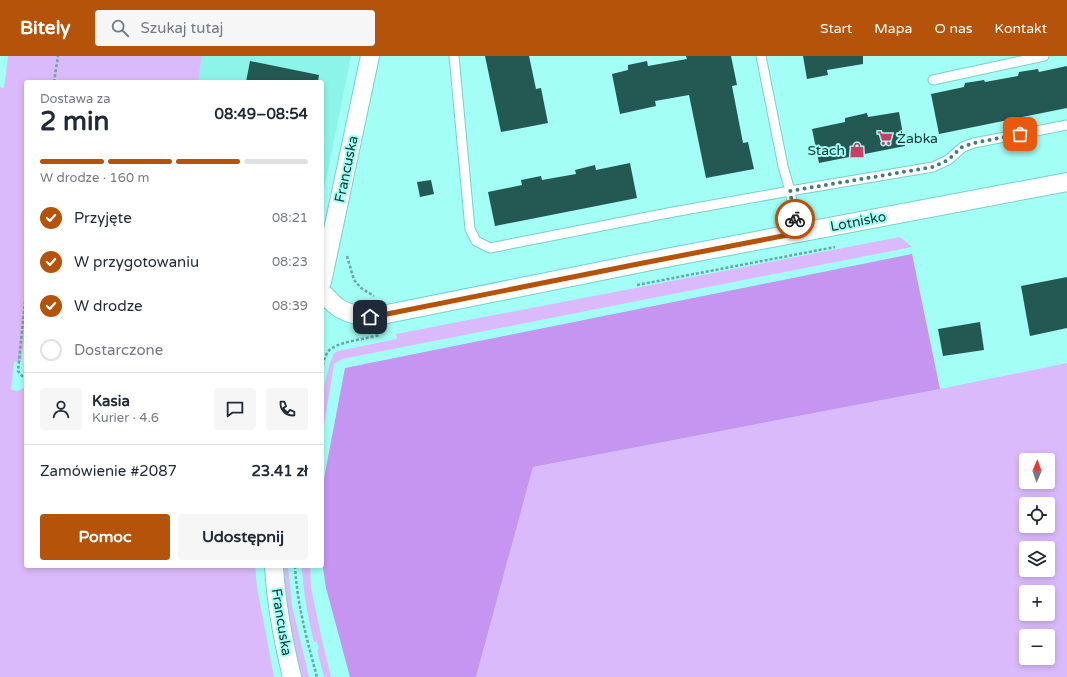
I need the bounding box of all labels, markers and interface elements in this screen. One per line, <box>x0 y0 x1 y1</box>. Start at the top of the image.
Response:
search box <box>95 10 375 46</box>
text: Bitely <box>20 17 71 39</box>
icon: search <box>109 17 131 39</box>
text: Szukaj tutaj <box>141 19 223 37</box>
text: Start <box>820 20 852 37</box>
text: Mapa <box>874 20 912 37</box>
text: O nas <box>934 20 973 37</box>
text: Kontakt <box>995 20 1047 37</box>
text: Dostawa za <box>40 91 110 107</box>
text: 08:49–08:54 <box>215 105 308 123</box>
text: 2 min <box>40 106 109 137</box>
pin <box>1003 117 1037 151</box>
icon: bag <box>1009 123 1031 145</box>
supermarket icon: Żabka <box>876 129 894 147</box>
place label: Żabka <box>897 130 938 147</box>
street label: Francuska <box>331 134 362 204</box>
shop icon: Stach <box>848 141 866 159</box>
place label: Stach <box>807 142 845 159</box>
text: W drodze · 160 m <box>40 170 149 186</box>
courier <box>775 199 815 239</box>
icon: check <box>40 207 62 229</box>
icon: bike <box>784 208 806 230</box>
street label: Lotnisko <box>829 208 888 235</box>
text: Przyjęte <box>74 209 132 227</box>
text: 08:21 <box>272 210 308 226</box>
icon: check <box>40 251 62 273</box>
text: W przygotowaniu <box>74 253 199 271</box>
text: 08:23 <box>272 254 308 270</box>
icon: check <box>40 295 62 317</box>
text: W drodze <box>74 297 143 315</box>
text: 08:39 <box>272 298 308 314</box>
pin <box>353 300 387 334</box>
icon: home <box>359 306 381 328</box>
text: Dostarczone <box>74 341 163 359</box>
button: person <box>40 388 82 430</box>
button: chat <box>214 388 256 430</box>
button: phone <box>266 388 308 430</box>
text: Kasia <box>92 392 130 410</box>
text: Kurier · 4.6 <box>92 410 159 426</box>
north arrow <box>1019 453 1055 489</box>
map controls <box>1019 453 1055 665</box>
text: Zamówienie #2087 <box>40 462 177 480</box>
text: 23.41 zł <box>251 462 308 480</box>
button: locate <box>1019 497 1055 533</box>
button: Pomoc <box>40 514 170 560</box>
button: Udostępnij <box>178 514 308 560</box>
button: layers <box>1019 541 1055 577</box>
button: + <box>1019 585 1055 621</box>
street label: Francuska <box>268 587 295 657</box>
button: − <box>1019 629 1055 665</box>

